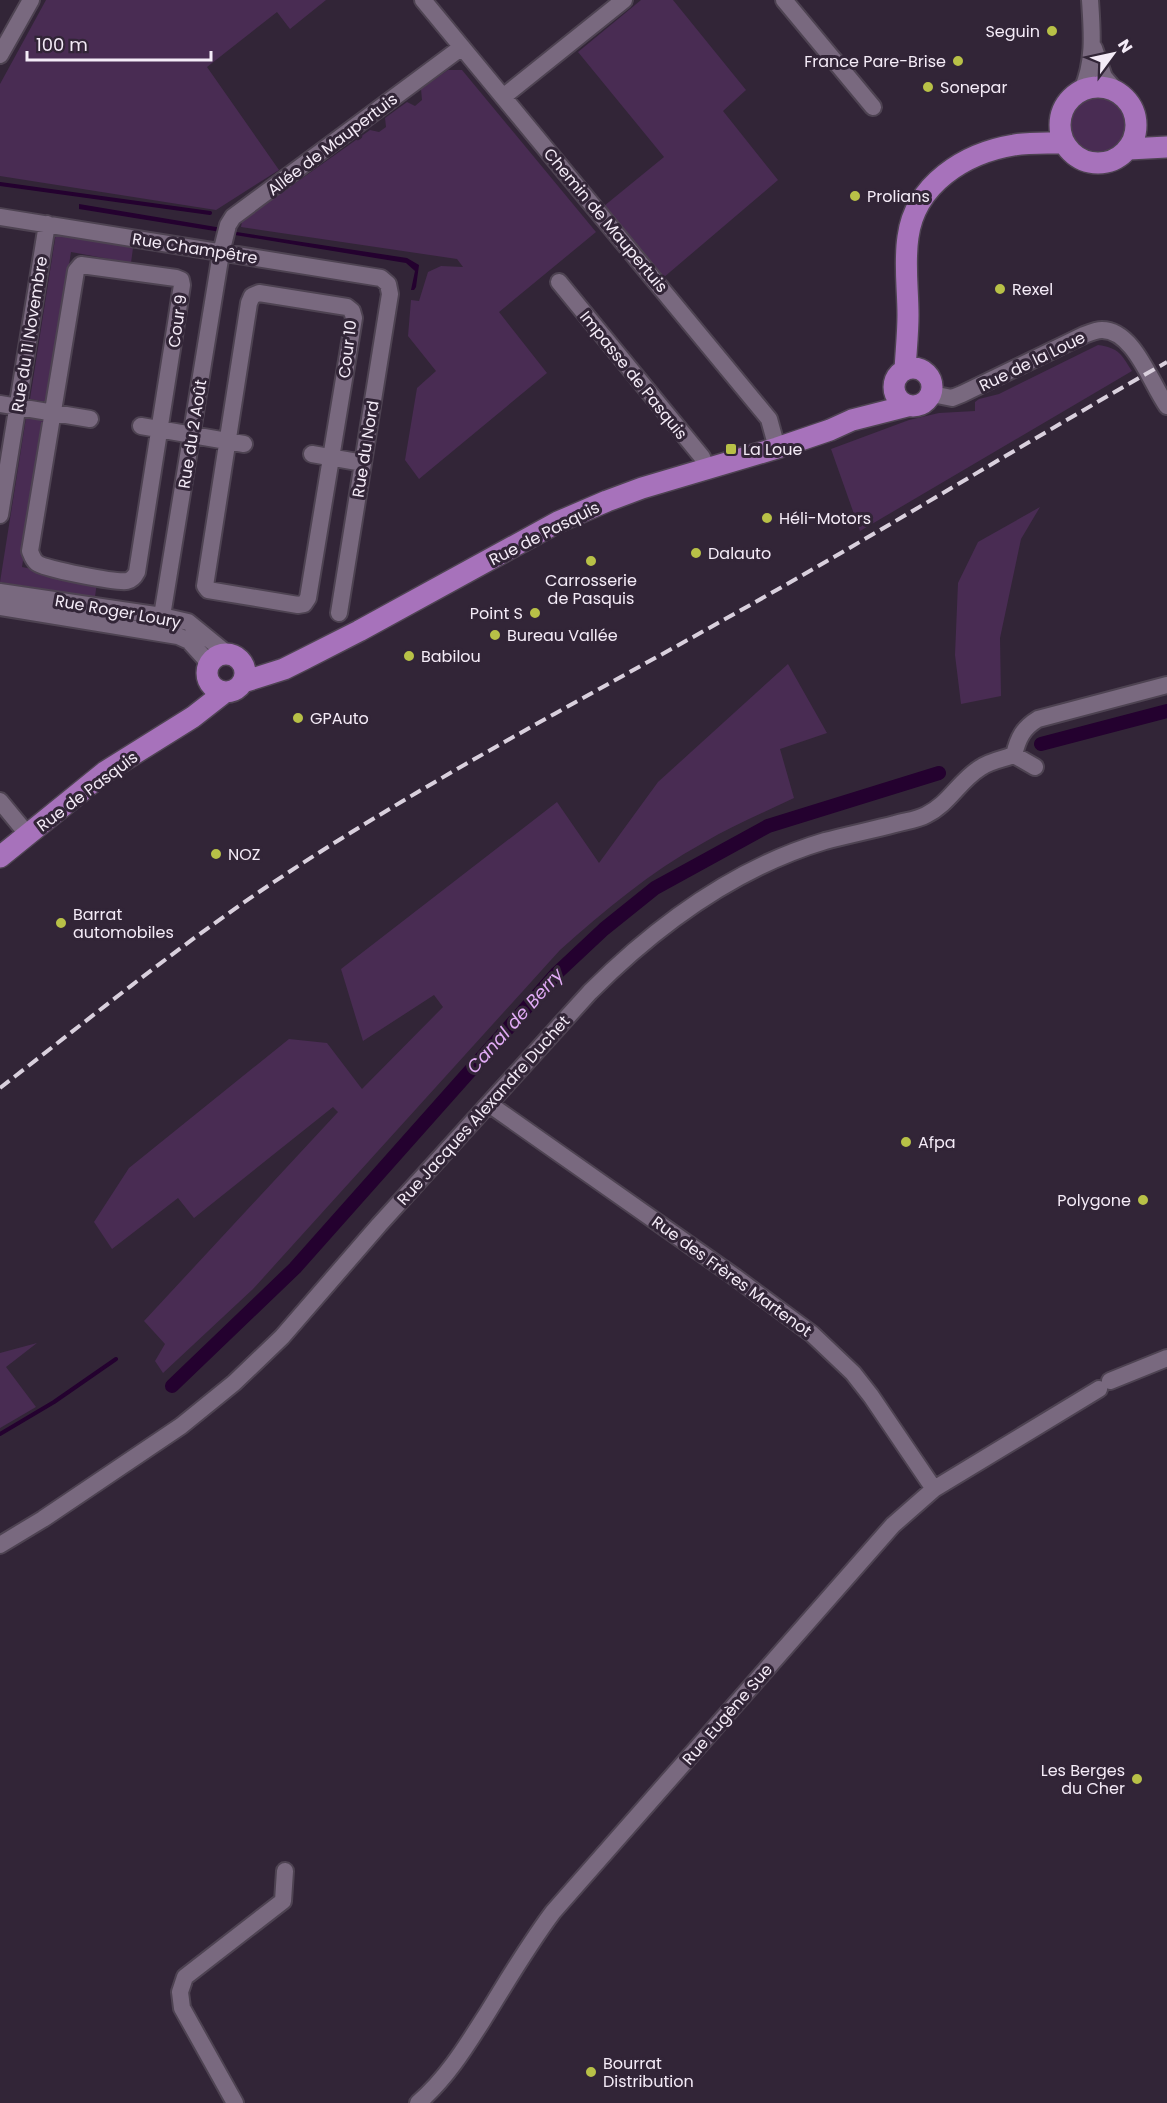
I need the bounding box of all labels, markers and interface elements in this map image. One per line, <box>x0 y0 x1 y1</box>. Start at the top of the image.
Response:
place label: Seguin <box>985 20 1040 43</box>
scale bar <box>27 24 212 62</box>
marker: Seguin <box>1045 24 1059 38</box>
north arrow <box>1083 24 1143 84</box>
text: 100 m <box>36 32 88 57</box>
text: N <box>1112 35 1138 57</box>
place label: France Pare-Brise <box>804 50 946 73</box>
marker: France Pare-Brise <box>951 54 965 68</box>
place label: Sonepar <box>940 76 1007 99</box>
marker: Sonepar <box>921 80 935 94</box>
street label: Allée de Maupertuis <box>262 88 402 201</box>
street label: Chemin de Maupertuis <box>538 143 673 298</box>
place label: Prolians <box>867 185 930 208</box>
marker: Prolians <box>848 189 862 203</box>
street label: Rue Champêtre <box>131 227 259 270</box>
street label: Rue du 11 Novembre <box>6 254 53 414</box>
place label: Rexel <box>1012 278 1053 301</box>
marker: Rexel <box>993 282 1007 296</box>
street label: Cour 9 <box>162 293 193 349</box>
street label: Impasse de Pasquis <box>574 306 693 445</box>
street label: Cour 10 <box>333 319 362 379</box>
street label: Rue de la Loue <box>975 326 1089 397</box>
street label: Rue du 2 Août <box>173 378 212 490</box>
street label: Rue du Nord <box>346 399 384 499</box>
place label: La Loue <box>743 438 802 461</box>
marker: La Loue <box>724 442 738 456</box>
street label: Rue de Pasquis <box>485 496 603 571</box>
place label: Héli-Motors <box>779 507 871 530</box>
marker: Héli-Motors <box>760 511 774 525</box>
place label: Dalauto <box>708 542 771 565</box>
marker: Dalauto <box>689 546 703 560</box>
marker: Carrosserie de Pasquis <box>584 554 598 568</box>
place label: Carrosserie de Pasquis <box>545 569 637 610</box>
street label: Rue Roger Loury <box>53 589 183 634</box>
place label: Point S <box>470 602 523 625</box>
marker: Point S <box>528 606 542 620</box>
place label: Bureau Vallée <box>507 624 618 647</box>
marker: Bureau Vallée <box>488 628 502 642</box>
place label: Babilou <box>421 645 481 668</box>
marker: Babilou <box>402 649 416 663</box>
place label: GPAuto <box>310 707 369 730</box>
marker: GPAuto <box>291 711 305 725</box>
street label: Rue de Pasquis <box>32 746 143 837</box>
place label: NOZ <box>228 843 260 866</box>
marker: NOZ <box>209 847 223 861</box>
place label: Barrat automobiles <box>73 903 174 944</box>
marker: Barrat automobiles <box>54 916 68 930</box>
water label: Canal de Berry <box>461 962 569 1079</box>
street label: Rue Jacques Alexandre Duchet <box>392 1010 575 1210</box>
place label: Afpa <box>918 1131 956 1154</box>
marker: Afpa <box>899 1135 913 1149</box>
place label: Polygone <box>1057 1189 1131 1212</box>
marker: Polygone <box>1136 1193 1150 1207</box>
street label: Rue des Frères Martenot <box>647 1210 817 1342</box>
street label: Rue Eugène Sue <box>677 1659 778 1770</box>
place label: Les Berges du Cher <box>1041 1759 1125 1800</box>
marker: Les Berges du Cher <box>1130 1772 1144 1786</box>
place label: Bourrat Distribution <box>603 2052 694 2093</box>
marker: Bourrat Distribution <box>584 2065 598 2079</box>

